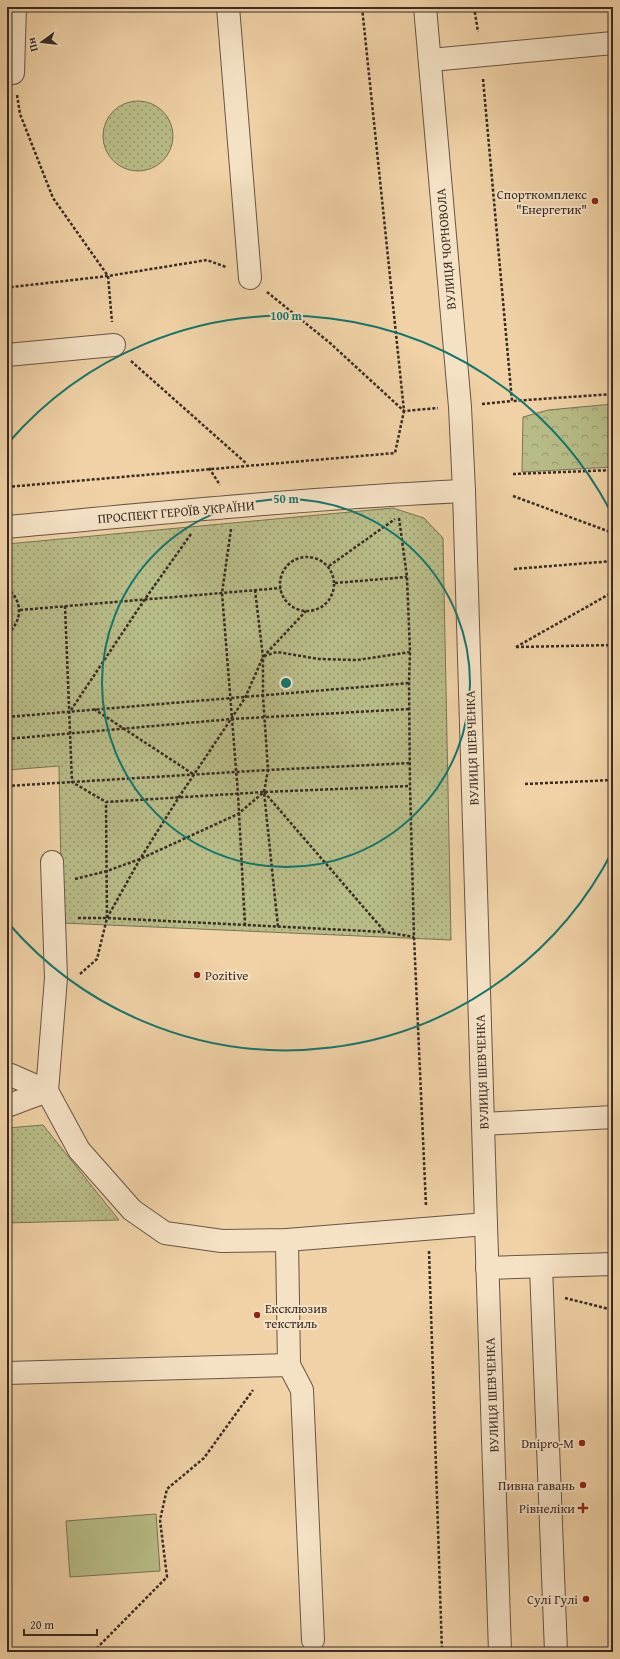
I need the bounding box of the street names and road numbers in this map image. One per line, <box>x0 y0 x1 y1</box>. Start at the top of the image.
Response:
street label: ВУЛИЦЯ ЧОРНОВОЛА <box>431 187 461 311</box>
street label: ПРОСПЕКТ ГЕРОЇВ УКРАЇНИ <box>97 496 256 528</box>
street label: ВУЛИЦЯ ШЕВЧЕНКА <box>460 690 484 806</box>
street label: ВУЛИЦЯ ШЕВЧЕНКА <box>470 1014 494 1130</box>
street label: ВУЛИЦЯ ШЕВЧЕНКА <box>480 1337 504 1453</box>

